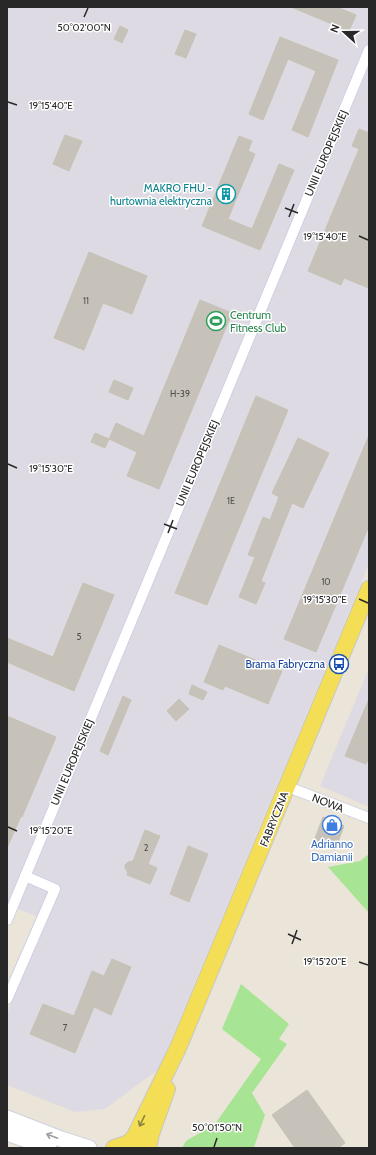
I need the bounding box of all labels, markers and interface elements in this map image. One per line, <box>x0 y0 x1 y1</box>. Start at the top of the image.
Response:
north arrow <box>324 12 364 52</box>
text: 50°02'00"N <box>57 21 111 34</box>
text: N <box>327 22 343 35</box>
text: 19°15'40"E <box>29 99 73 112</box>
street label: UNII EUROPEJSKIEJ <box>301 108 351 198</box>
place label: MAKRO FHU - hurtownia elektryczna <box>110 181 213 208</box>
building icon: MAKRO FHU - hurtownia elektryczna <box>215 183 237 205</box>
text: 19°15'40"E <box>303 230 347 243</box>
house number: 11 <box>83 295 89 306</box>
place label: Centrum Fitness Club <box>230 308 286 335</box>
sports icon: Centrum Fitness Club <box>205 310 227 332</box>
house number: H-39 <box>170 388 190 399</box>
street label: UNII EUROPEJSKIEJ <box>172 418 222 508</box>
text: 19°15'30"E <box>29 462 73 475</box>
house number: 1E <box>227 495 235 506</box>
house number: 10 <box>321 576 331 587</box>
text: 19°15'30"E <box>303 593 347 606</box>
house number: 5 <box>77 631 82 642</box>
bus stop icon: Brama Fabryczna <box>328 653 350 675</box>
place label: Brama Fabryczna <box>245 657 326 671</box>
street label: UNII EUROPEJSKIEJ <box>47 717 97 807</box>
street label: FABRYCZNA <box>257 789 291 849</box>
street label: NOWA <box>310 791 346 816</box>
shop icon: Adrianno Damianii <box>321 814 343 836</box>
text: 19°15'20"E <box>29 824 73 837</box>
place label: Adrianno Damianii <box>311 837 353 864</box>
house number: 2 <box>144 842 149 853</box>
text: 19°15'20"E <box>303 955 347 968</box>
house number: 7 <box>63 1022 68 1033</box>
one-way arrow <box>138 1115 145 1127</box>
text: 50°01'50"N <box>192 1121 242 1134</box>
one-way arrow <box>46 1131 58 1139</box>

